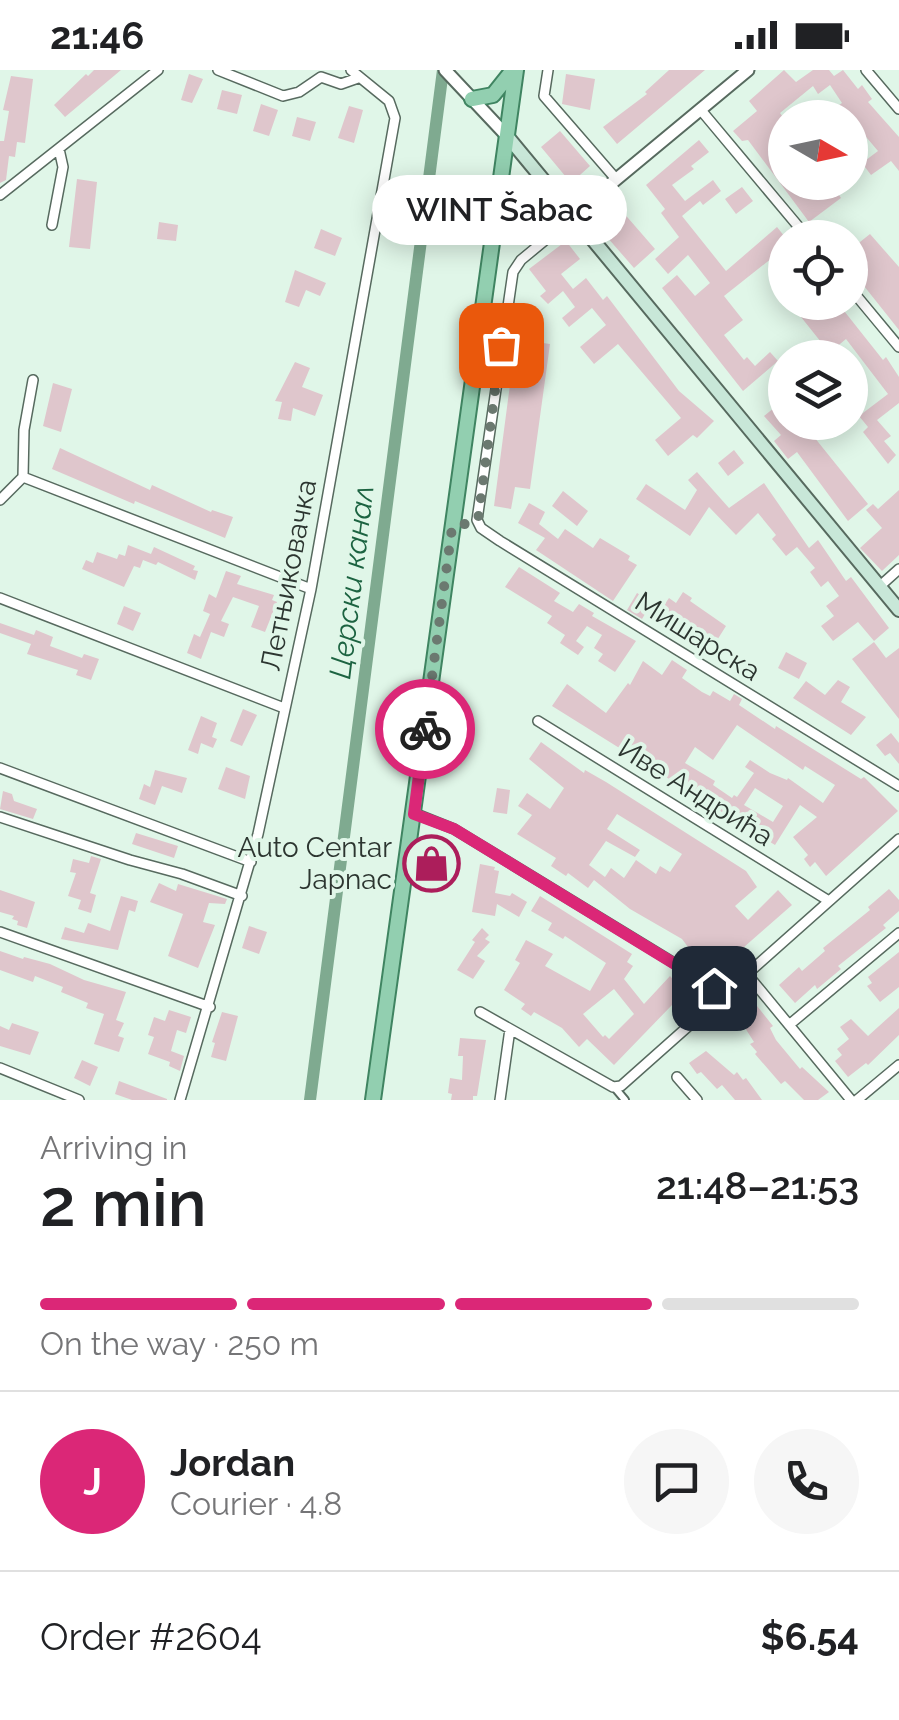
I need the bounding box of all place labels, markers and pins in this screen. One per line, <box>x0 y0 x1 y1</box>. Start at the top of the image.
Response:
callout: WINT Šabac <box>374 175 628 245</box>
pin <box>459 303 544 388</box>
place label: Auto Centar Japnac <box>238 831 392 896</box>
shop icon: Auto Centar Japnac <box>401 833 461 893</box>
pin <box>672 946 757 1031</box>

